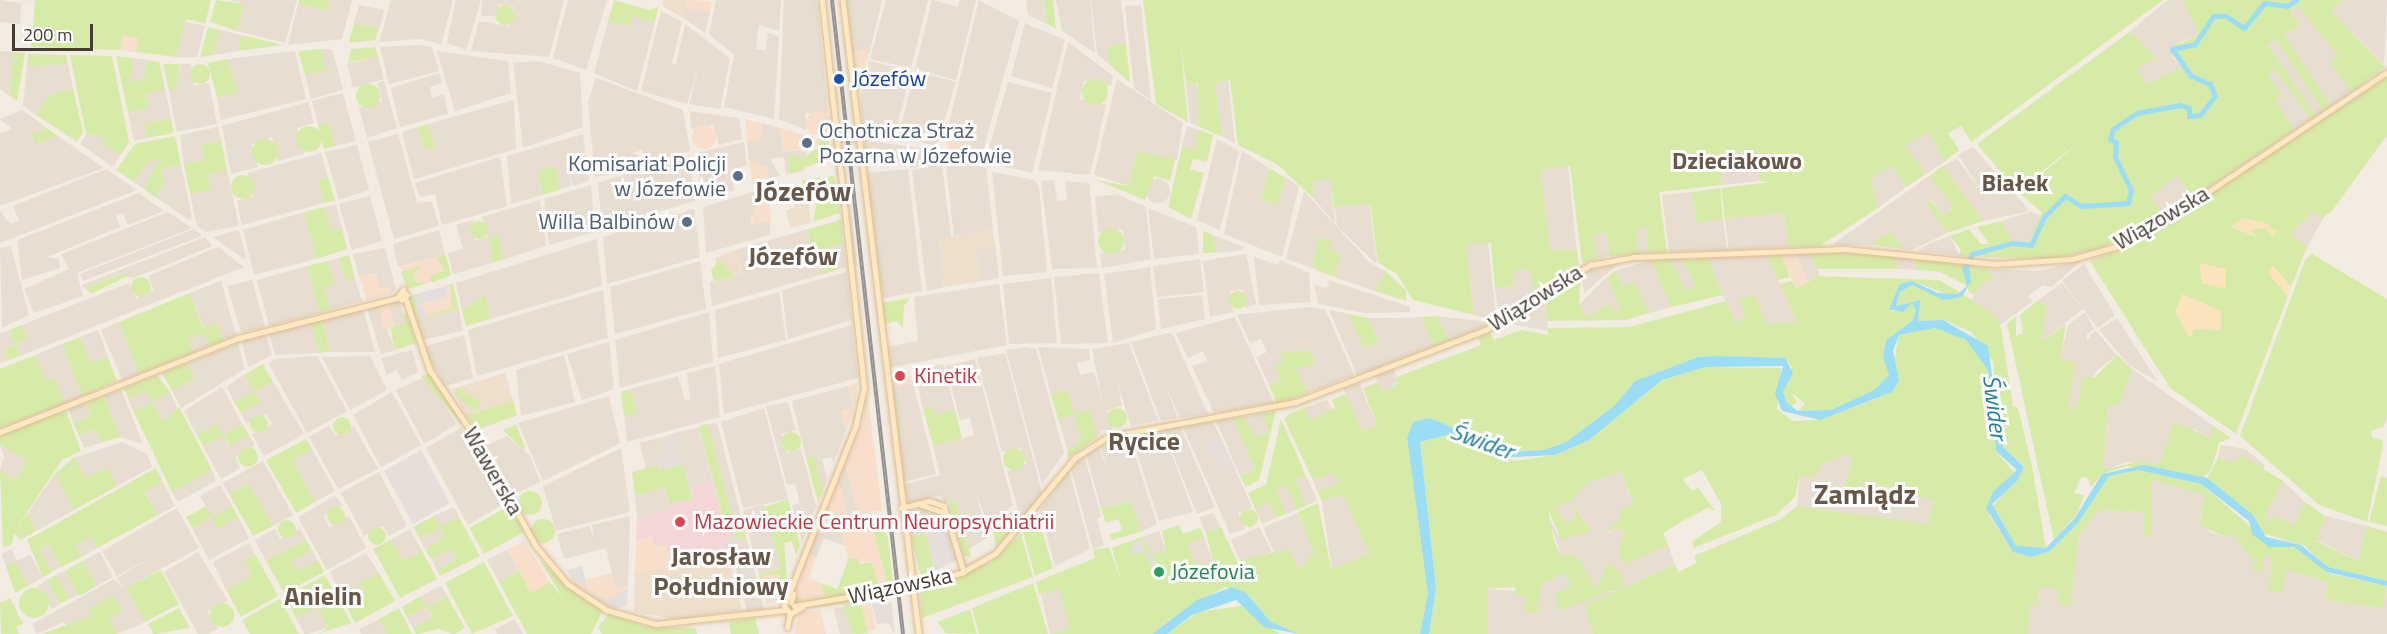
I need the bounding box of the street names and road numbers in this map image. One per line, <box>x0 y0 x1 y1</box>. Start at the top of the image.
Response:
street label: Wiązowska <box>2109 180 2213 256</box>
street label: Wiązowska <box>1483 259 1587 337</box>
street label: Wawerska <box>457 422 529 520</box>
street label: Wiązowska <box>846 562 954 610</box>

